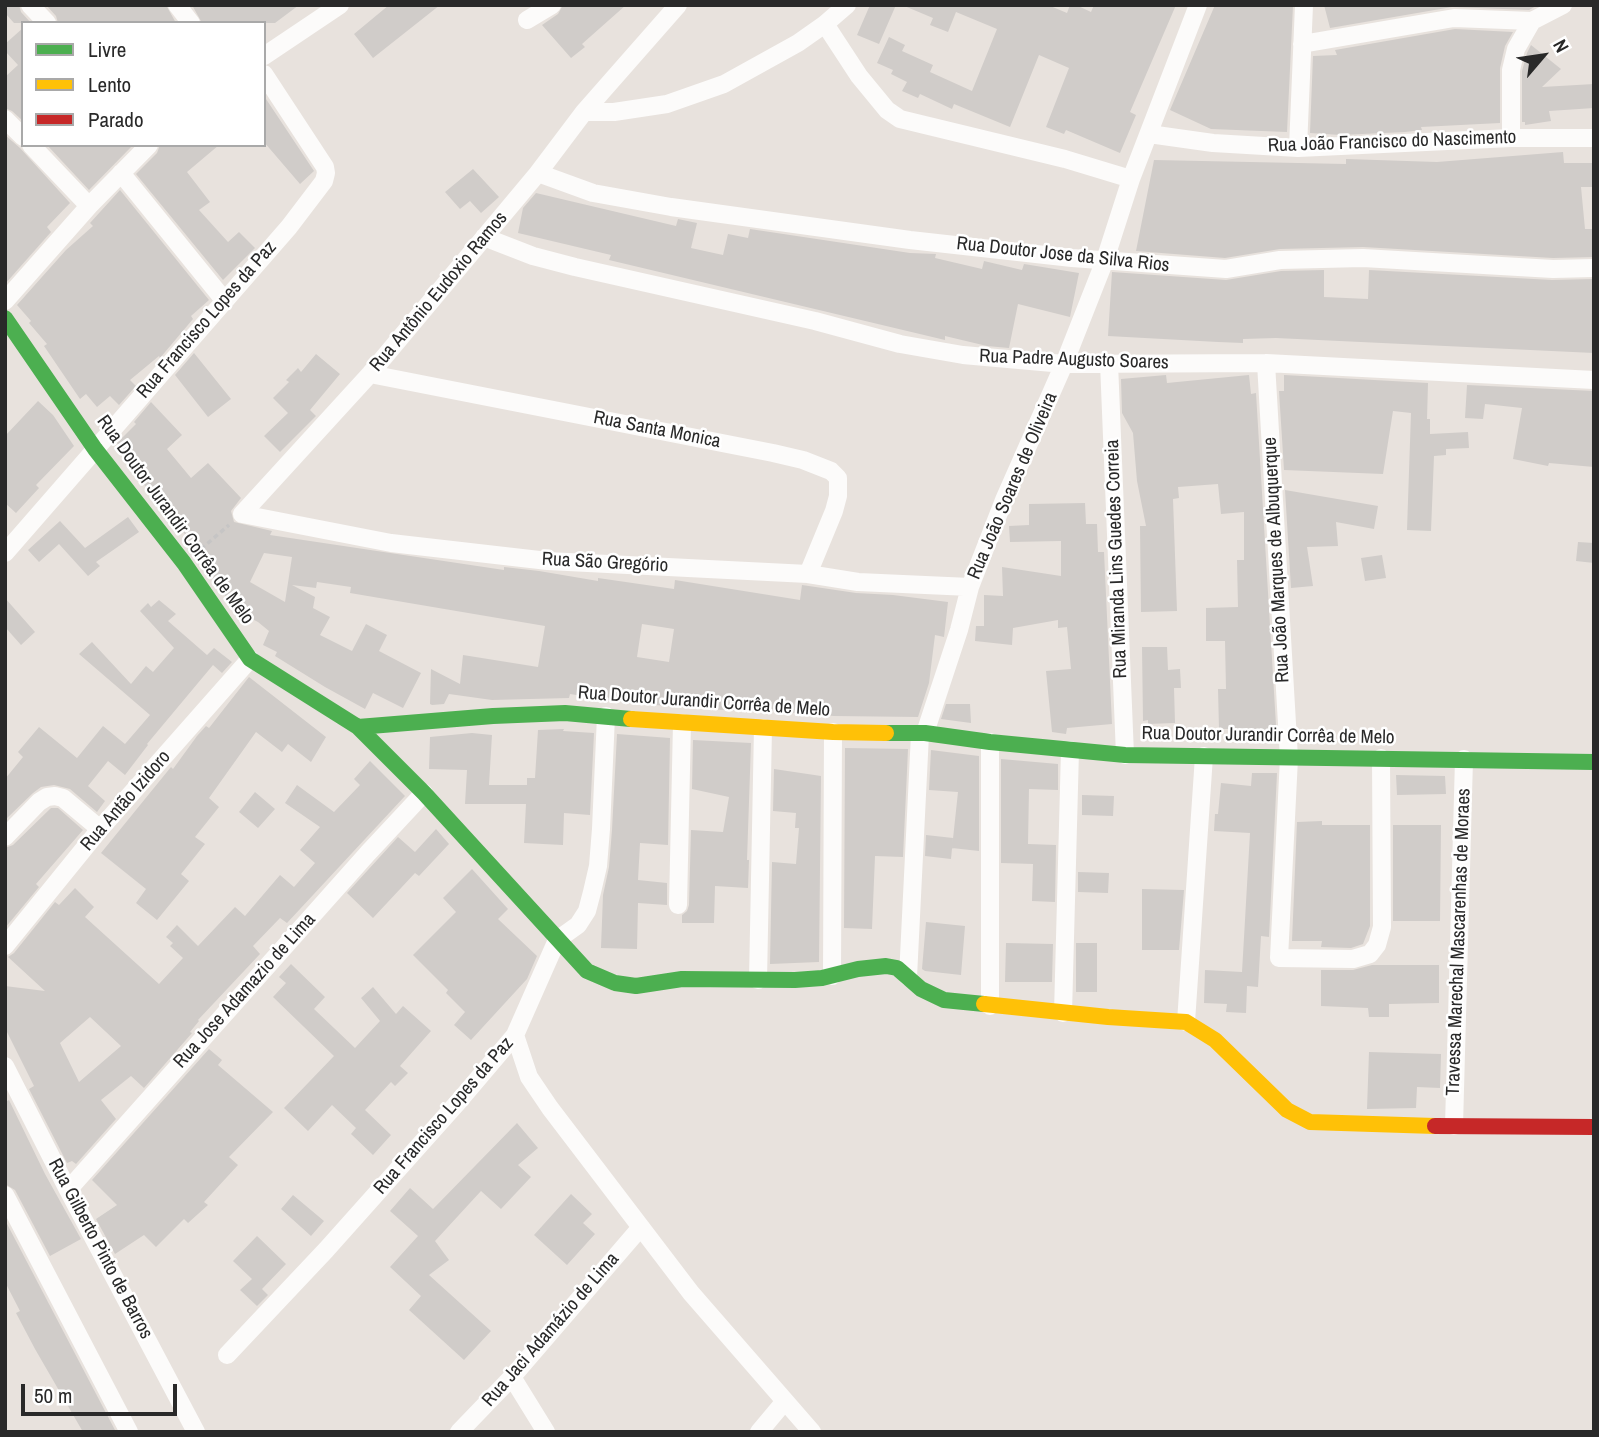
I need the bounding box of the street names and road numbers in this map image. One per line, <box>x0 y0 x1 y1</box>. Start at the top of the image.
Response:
street label: Rua João Francisco do Nascimento <box>1267 126 1517 158</box>
street label: Rua Antônio Eudoxio Ramos <box>365 207 513 377</box>
street label: Rua Doutor Jose da Silva Rios <box>955 232 1171 278</box>
street label: Rua Francisco Lopes da Paz <box>132 237 282 403</box>
street label: Rua Padre Augusto Soares <box>979 345 1169 375</box>
street label: Rua João Soares de Oliveira <box>963 389 1063 583</box>
street label: Rua Santa Monica <box>591 406 723 454</box>
street label: Rua Doutor Jurandir Corrêa de Melo <box>91 411 259 629</box>
street label: Rua João Marques de Albuquerque <box>1259 437 1295 683</box>
street label: Rua Miranda Lins Guedes Correia <box>1101 439 1133 679</box>
street label: Rua São Gregório <box>541 548 669 578</box>
street label: Rua Doutor Jurandir Corrêa de Melo <box>577 682 831 722</box>
street label: Rua Doutor Jurandir Corrêa de Melo <box>1141 722 1395 750</box>
street label: Rua Antão Izidoro <box>76 746 176 856</box>
street label: Travessa Marechal Mascarenhas de Moraes <box>1442 788 1476 1096</box>
street label: Rua Jose Adamazio de Lima <box>169 909 321 1073</box>
street label: Rua Francisco Lopes da Paz <box>369 1033 519 1199</box>
street label: Rua Gilberto Pinto de Barros <box>43 1155 157 1343</box>
street label: Rua Jaci Adamázio de Lima <box>478 1248 624 1412</box>

